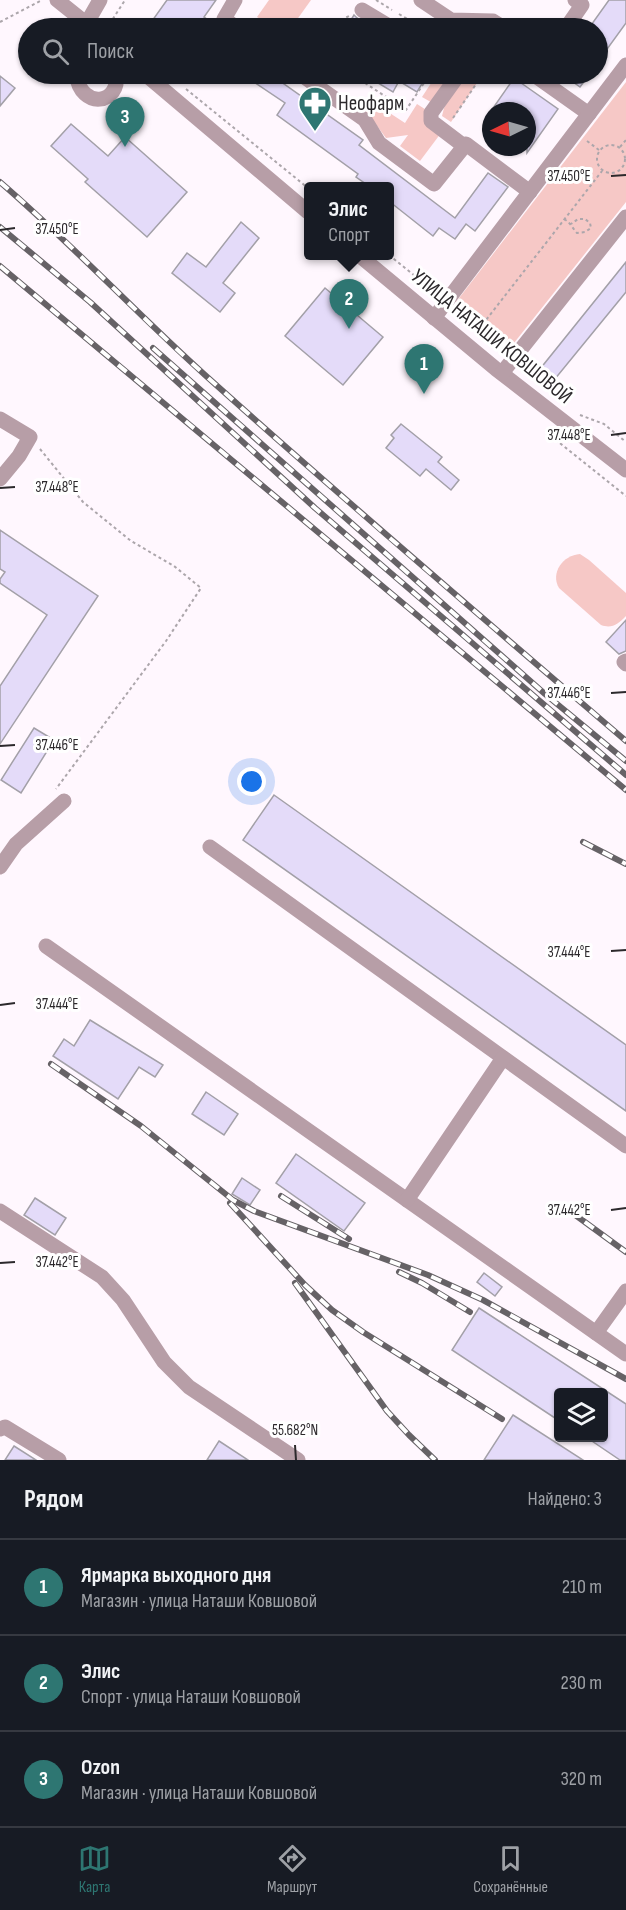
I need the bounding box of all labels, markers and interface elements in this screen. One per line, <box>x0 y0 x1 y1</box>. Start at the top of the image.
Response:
search box <box>18 18 608 84</box>
icon: search <box>39 35 72 68</box>
text: Поиск <box>87 38 133 65</box>
pharmacy icon: Неофарм <box>297 85 333 132</box>
place label: Неофарм <box>338 91 404 116</box>
pin: 3 <box>106 98 144 147</box>
north arrow <box>482 102 536 156</box>
text: 37.450°E <box>547 167 591 186</box>
popup <box>304 182 394 260</box>
text: Элис <box>328 196 368 223</box>
text: 37.450°E <box>35 220 79 239</box>
text: Спорт <box>328 223 370 247</box>
street label: УЛИЦА НАТАШИ КОВШОВОЙ <box>406 264 577 409</box>
pin: 2 <box>330 280 368 329</box>
pin: 1 <box>404 344 444 394</box>
text: 37.448°E <box>547 426 591 445</box>
text: 37.448°E <box>35 478 79 497</box>
text: 37.446°E <box>547 684 591 703</box>
text: 37.446°E <box>35 736 79 755</box>
your location <box>237 767 266 796</box>
text: 37.444°E <box>548 943 590 962</box>
text: 37.444°E <box>36 995 78 1014</box>
text: 37.442°E <box>547 1201 591 1220</box>
text: 37.442°E <box>35 1253 79 1272</box>
map controls <box>554 1388 608 1442</box>
button: layers <box>554 1388 608 1442</box>
text: 55.682°N <box>272 1421 318 1440</box>
text: Рядом <box>24 1484 83 1515</box>
text: Найдено: 3 <box>528 1487 602 1511</box>
text: Ярмарка выходного дня <box>81 1562 271 1589</box>
text: 1 <box>40 1575 47 1599</box>
text: 210 m <box>562 1575 602 1599</box>
text: Магазин · улица Наташи Ковшовой <box>81 1589 317 1613</box>
text: Элис <box>81 1658 120 1685</box>
text: 2 <box>39 1671 48 1695</box>
text: 230 m <box>560 1671 602 1695</box>
text: Спорт · улица Наташи Ковшовой <box>81 1685 301 1709</box>
text: Ozon <box>81 1754 120 1781</box>
text: 3 <box>39 1767 48 1791</box>
text: 320 m <box>560 1767 602 1791</box>
text: Магазин · улица Наташи Ковшовой <box>81 1781 317 1805</box>
tab: Карта <box>78 1842 111 1897</box>
tab: Маршрут <box>267 1842 317 1897</box>
tab: Сохранённые <box>473 1842 548 1897</box>

